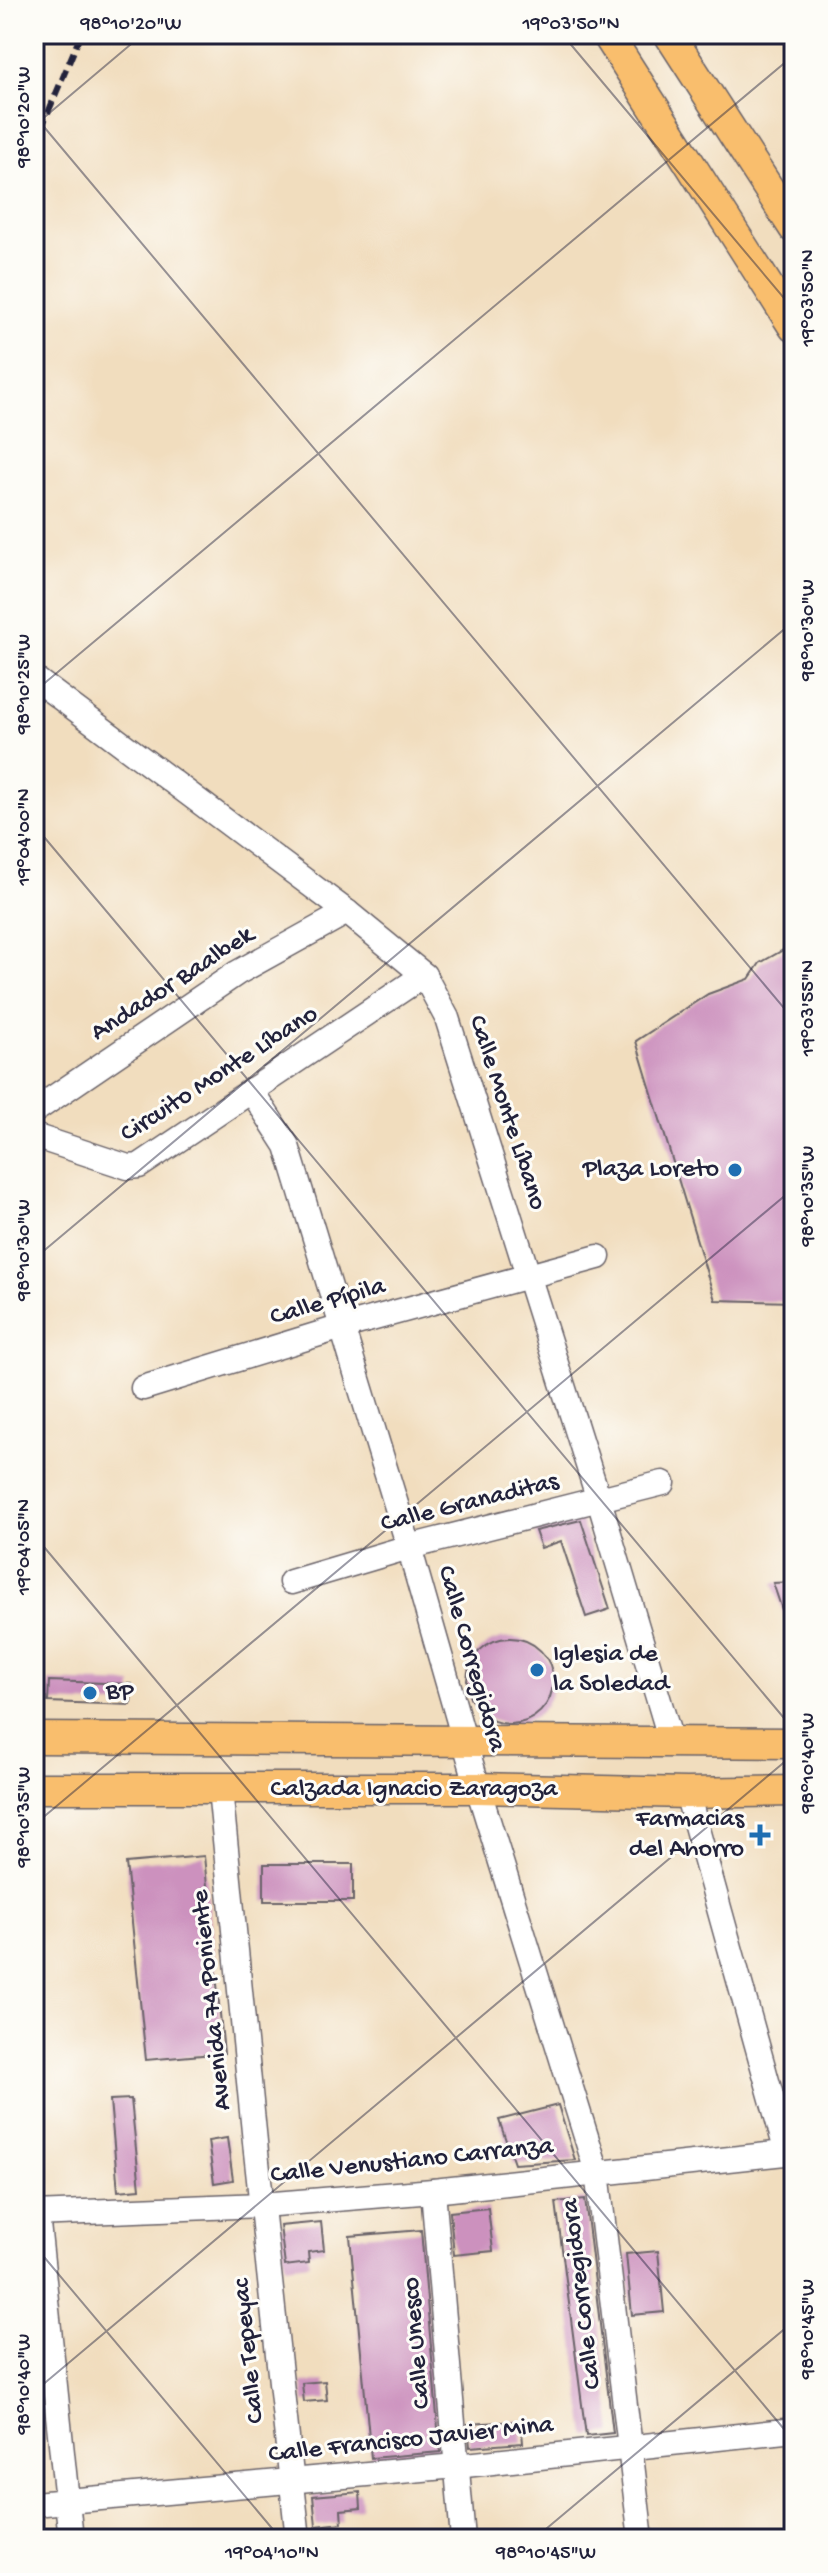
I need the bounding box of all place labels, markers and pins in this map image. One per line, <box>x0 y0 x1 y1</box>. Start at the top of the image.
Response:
place label: Plaza Loreto <box>582 1155 719 1186</box>
marker: Plaza Loreto <box>726 1161 744 1179</box>
place label: Iglesia de la Soledad <box>553 1640 671 1701</box>
marker: Iglesia de la Soledad <box>528 1661 546 1679</box>
place label: BP <box>105 1678 134 1709</box>
marker: BP <box>81 1684 99 1702</box>
place label: Farmacias del Ahorro <box>629 1805 745 1866</box>
marker: Farmacias del Ahorro <box>751 1826 769 1844</box>

